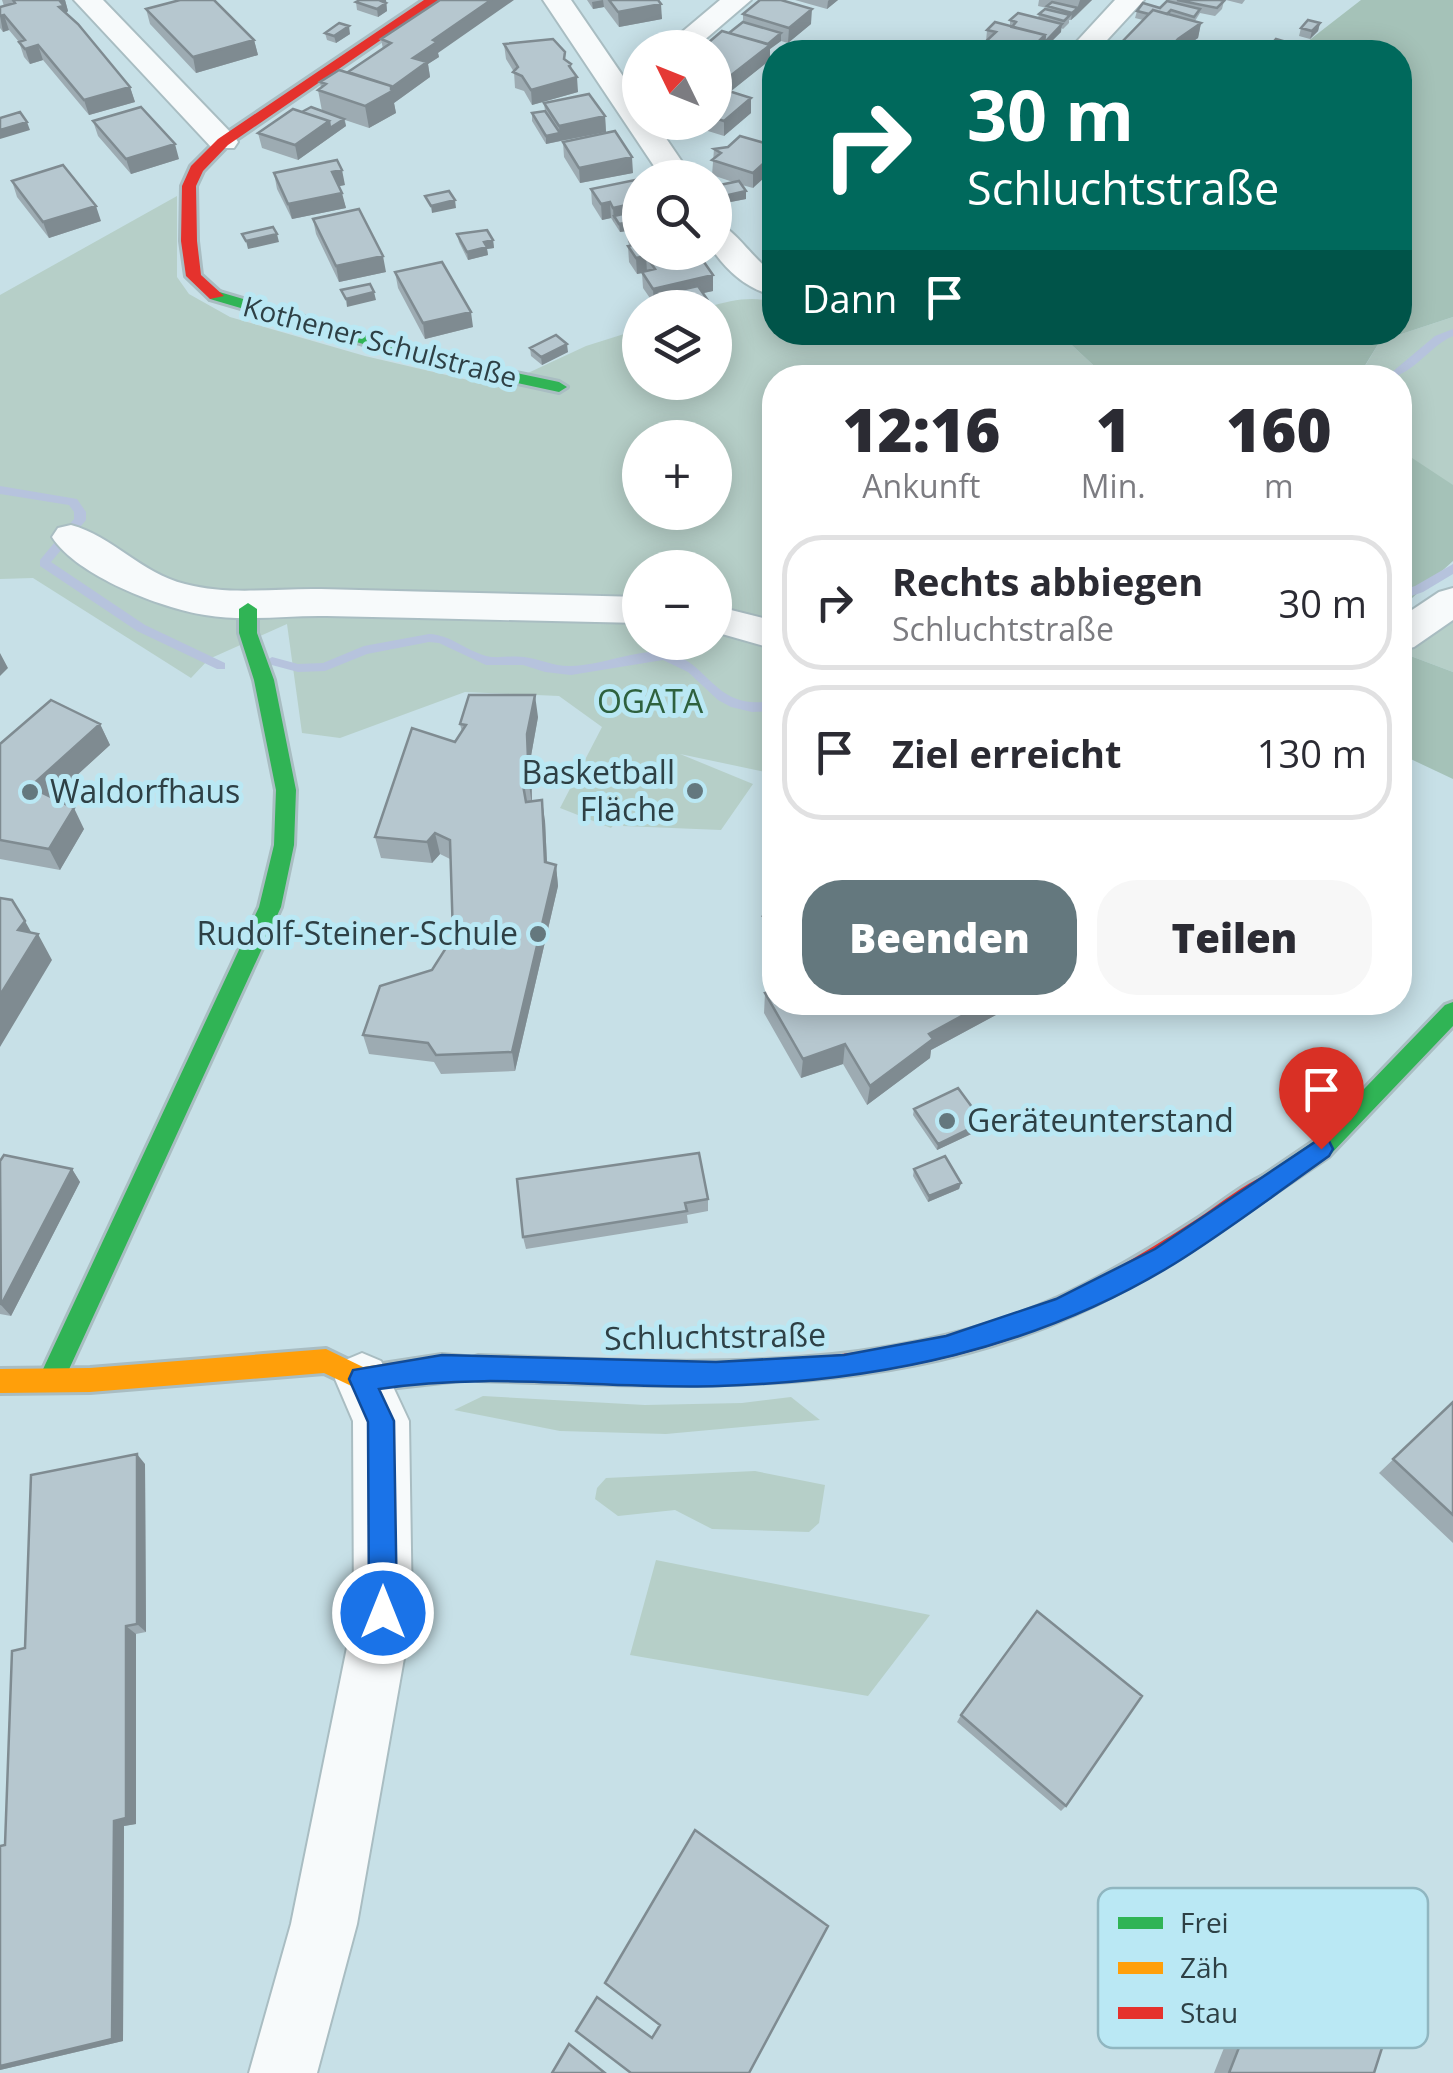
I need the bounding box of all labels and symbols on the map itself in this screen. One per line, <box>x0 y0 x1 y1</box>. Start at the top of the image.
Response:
north arrow <box>622 30 732 140</box>
street label: Kothener Schulstraße <box>239 286 521 396</box>
park label: OGATA <box>597 679 704 722</box>
place label: Basketball Fläche <box>522 750 675 830</box>
place label: Waldorfhaus <box>50 769 240 812</box>
marker: Basketball Fläche <box>684 780 706 802</box>
marker: Waldorfhaus <box>19 781 41 803</box>
place label: Rudolf-Steiner-Schule <box>197 911 518 954</box>
marker: Rudolf-Steiner-Schule <box>527 923 549 945</box>
pin <box>1279 1047 1364 1150</box>
place label: Geräteunterstand <box>967 1098 1234 1141</box>
marker: Geräteunterstand <box>936 1110 958 1132</box>
street label: Schluchtstraße <box>604 1312 826 1359</box>
position arrow <box>331 1561 435 1665</box>
legend <box>1098 1888 1428 2048</box>
text: Frei <box>1180 1903 1229 1941</box>
text: Zäh <box>1180 1948 1229 1986</box>
text: Stau <box>1180 1993 1238 2031</box>

